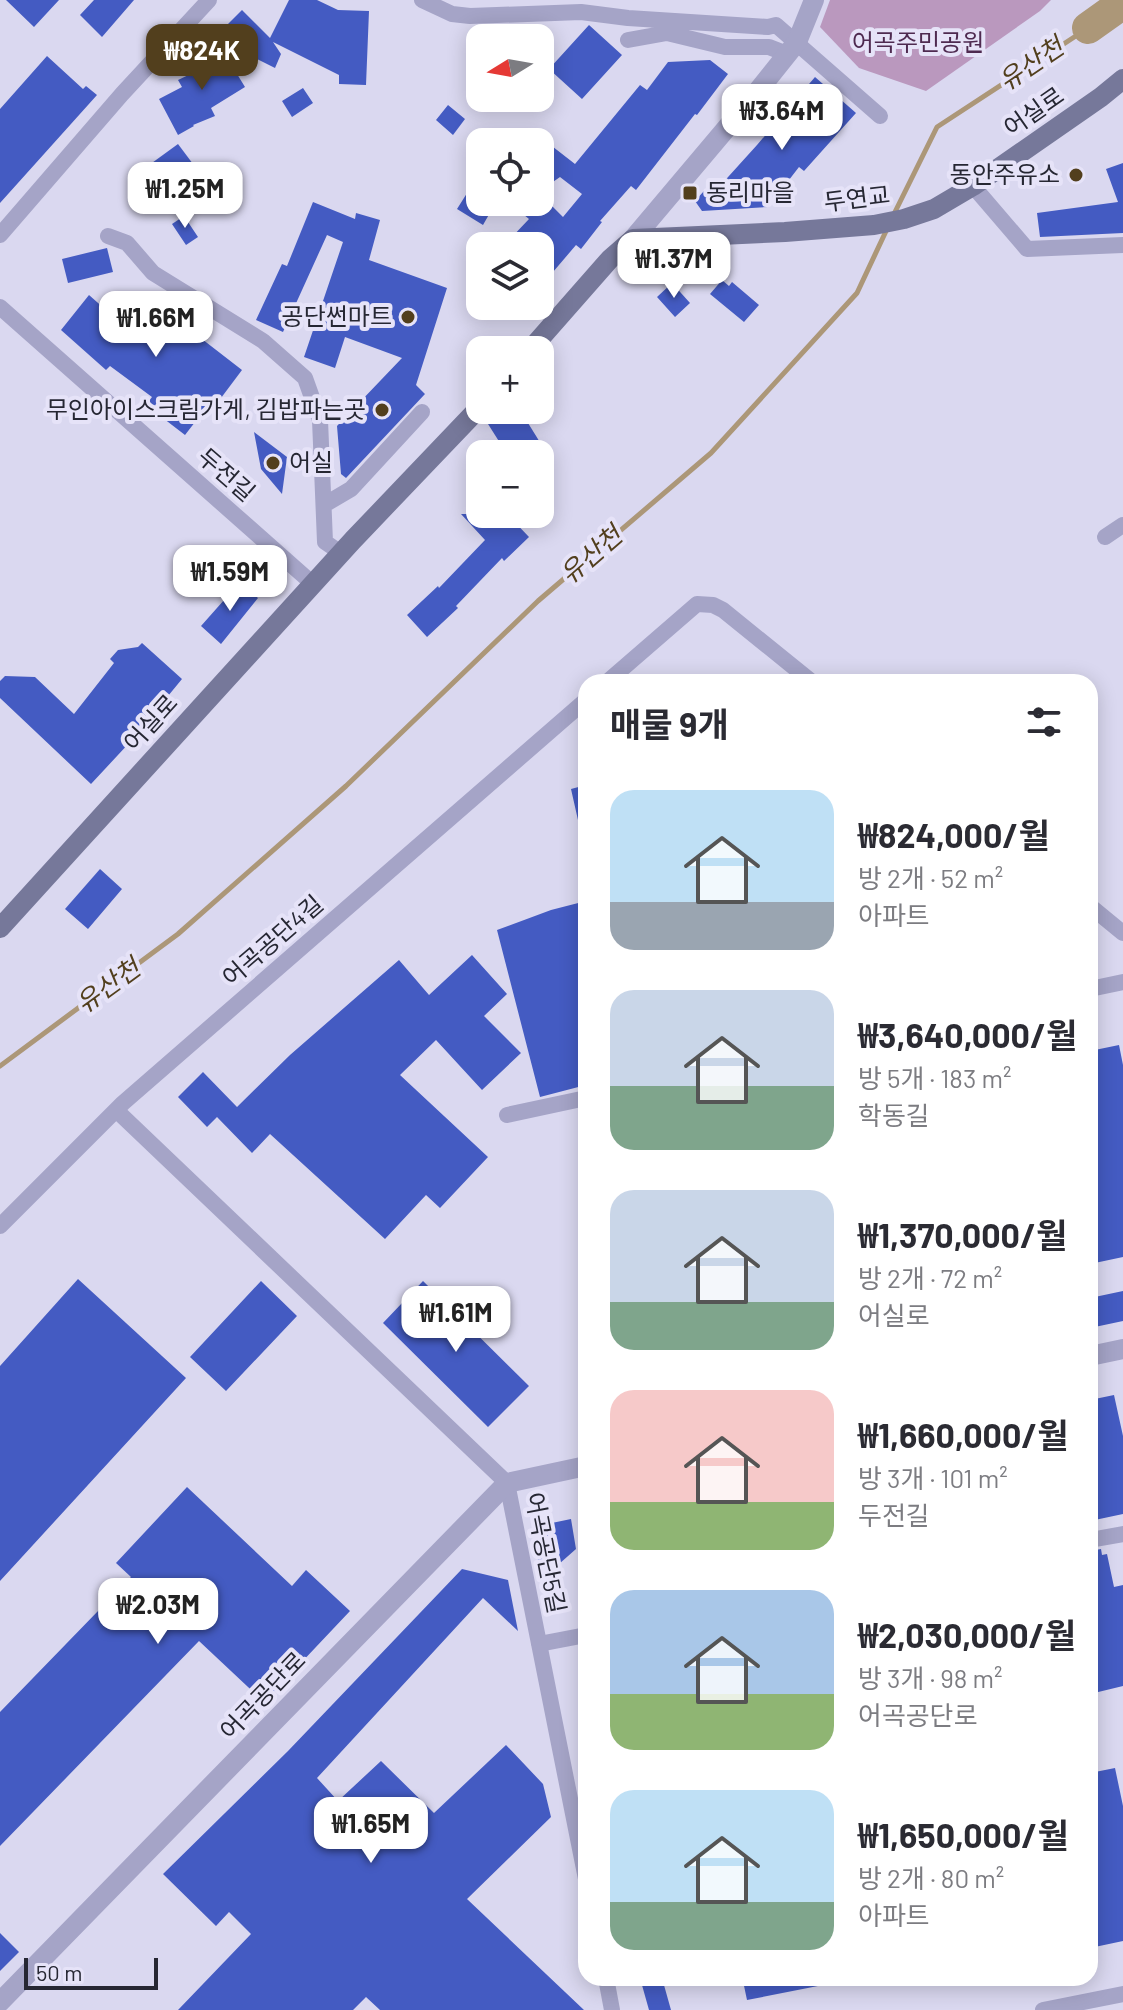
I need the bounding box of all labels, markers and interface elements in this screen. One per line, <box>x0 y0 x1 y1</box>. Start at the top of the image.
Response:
pin: ₩824K <box>146 24 258 92</box>
north arrow <box>466 24 554 112</box>
map controls <box>466 24 554 528</box>
park label: 어곡주민공원 <box>852 27 984 56</box>
water label: 유산천 <box>992 28 1071 96</box>
text: ₩824K <box>164 34 240 65</box>
street label: 어실로 <box>998 80 1069 142</box>
pin: ₩3.64M <box>717 84 847 152</box>
text: ₩3.64M <box>740 94 824 125</box>
button: locate <box>466 128 554 216</box>
place label: 동안주유소 <box>950 159 1060 188</box>
pin: ₩1.25M <box>120 162 250 230</box>
marker: 동안주유소 <box>1067 166 1085 184</box>
text: ₩1.25M <box>146 172 224 203</box>
place label: 동리마을 <box>706 177 794 206</box>
street label: 두연교 <box>822 179 891 216</box>
marker: 동리마을 <box>681 184 699 202</box>
button: layers <box>466 232 554 320</box>
pin: ₩1.37M <box>609 232 739 300</box>
text: ₩1.37M <box>635 242 713 273</box>
pin: ₩1.66M <box>91 291 221 359</box>
text: ₩1.66M <box>117 301 195 332</box>
place label: 공단썬마트 <box>282 301 392 330</box>
marker: 공단썬마트 <box>399 308 417 326</box>
button: + <box>466 336 554 424</box>
place label: 무인아이스크림가게, 김밥파는곳 <box>46 394 366 423</box>
marker: 무인아이스크림가게, 김밥파는곳 <box>373 401 391 419</box>
button: − <box>466 440 554 528</box>
street label: 두전길 <box>192 441 261 507</box>
place label: 어실 <box>289 447 333 476</box>
marker: 어실 <box>264 454 282 472</box>
water label: 유산천 <box>553 517 630 589</box>
pin: ₩1.59M <box>165 545 295 613</box>
text: ₩1.59M <box>191 555 269 586</box>
street label: 어실로 <box>117 688 183 756</box>
icon: filters <box>1022 700 1066 744</box>
text: 매물 9개 <box>610 703 729 744</box>
text: ₩824,000/월 <box>858 814 1050 855</box>
icon: home <box>674 822 770 918</box>
text: 방 2개 · 52 m² <box>858 862 1003 893</box>
street label: 어곡공단4길 <box>216 888 328 991</box>
text: 아파트 <box>858 899 930 930</box>
water label: 유산천 <box>69 949 148 1018</box>
text: ₩3,640,000/월 <box>858 1014 1077 1055</box>
icon: home <box>674 1022 770 1118</box>
text: 방 5개 · 183 m² <box>858 1062 1011 1093</box>
text: 학동길 <box>858 1099 930 1130</box>
text: ₩1,370,000/월 <box>858 1214 1067 1255</box>
icon: home <box>674 1222 770 1318</box>
text: 방 2개 · 72 m² <box>858 1262 1002 1293</box>
pin: ₩1.61M <box>391 1286 521 1354</box>
text: ₩1.61M <box>419 1296 493 1327</box>
text: 어실로 <box>858 1299 930 1330</box>
text: ₩1,660,000/월 <box>858 1414 1069 1455</box>
icon: home <box>674 1422 770 1518</box>
text: 방 3개 · 101 m² <box>858 1462 1008 1493</box>
street label: 어곡공단5길 <box>521 1490 572 1616</box>
text: 두전길 <box>858 1499 930 1530</box>
pin: ₩2.03M <box>93 1578 223 1646</box>
text: ₩2.03M <box>116 1588 200 1619</box>
text: ₩2,030,000/월 <box>858 1614 1076 1655</box>
icon: home <box>674 1622 770 1718</box>
street label: 어곡공단로 <box>213 1645 311 1745</box>
text: 방 3개 · 98 m² <box>858 1662 1003 1693</box>
text: 어곡공단로 <box>858 1699 978 1730</box>
pin: ₩1.65M <box>306 1797 436 1865</box>
text: ₩1.65M <box>332 1807 410 1838</box>
text: ₩1,650,000/월 <box>858 1814 1069 1855</box>
icon: home <box>674 1822 770 1918</box>
text: 방 2개 · 80 m² <box>858 1862 1004 1893</box>
text: 아파트 <box>858 1899 930 1930</box>
scale bar <box>24 1954 158 1990</box>
text: 50 m <box>36 1959 82 1985</box>

